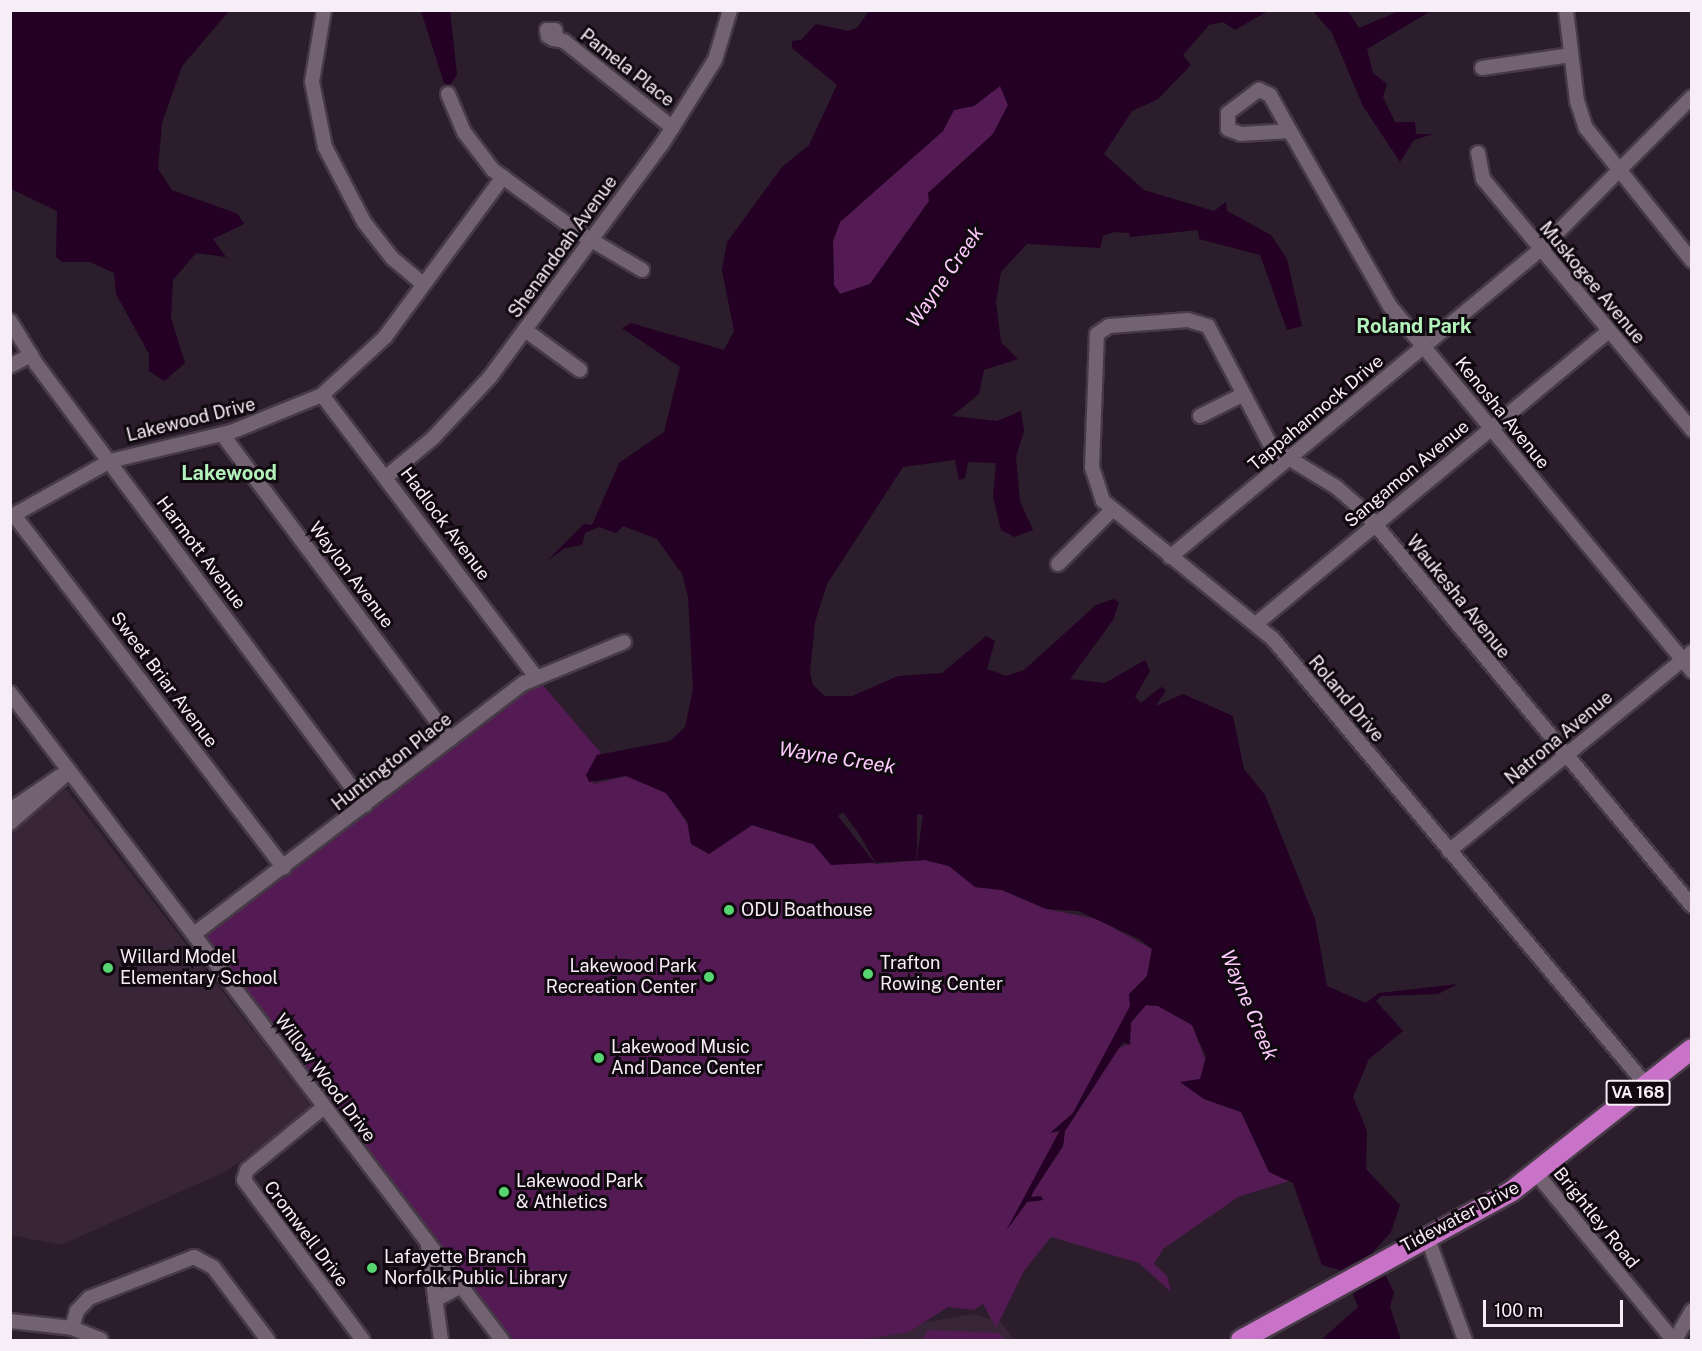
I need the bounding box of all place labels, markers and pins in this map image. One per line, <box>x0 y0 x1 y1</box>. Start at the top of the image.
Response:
place label: ODU Boathouse <box>741 899 873 921</box>
marker: ODU Boathouse <box>722 903 736 917</box>
place label: Willard Model Elementary School <box>120 947 278 990</box>
place label: Trafton Rowing Center <box>880 953 1003 996</box>
place label: Lakewood Park Recreation Center <box>546 956 697 998</box>
marker: Willard Model Elementary School <box>101 961 115 975</box>
marker: Trafton Rowing Center <box>861 967 875 981</box>
marker: Lakewood Park Recreation Center <box>702 970 716 984</box>
place label: Lakewood Music And Dance Center <box>611 1037 763 1080</box>
marker: Lakewood Music And Dance Center <box>592 1051 606 1065</box>
place label: Lakewood Park & Athletics <box>516 1171 644 1214</box>
marker: Lakewood Park & Athletics <box>497 1185 511 1199</box>
place label: Lafayette Branch Norfolk Public Library <box>384 1247 568 1290</box>
marker: Lafayette Branch Norfolk Public Library <box>365 1261 379 1275</box>

